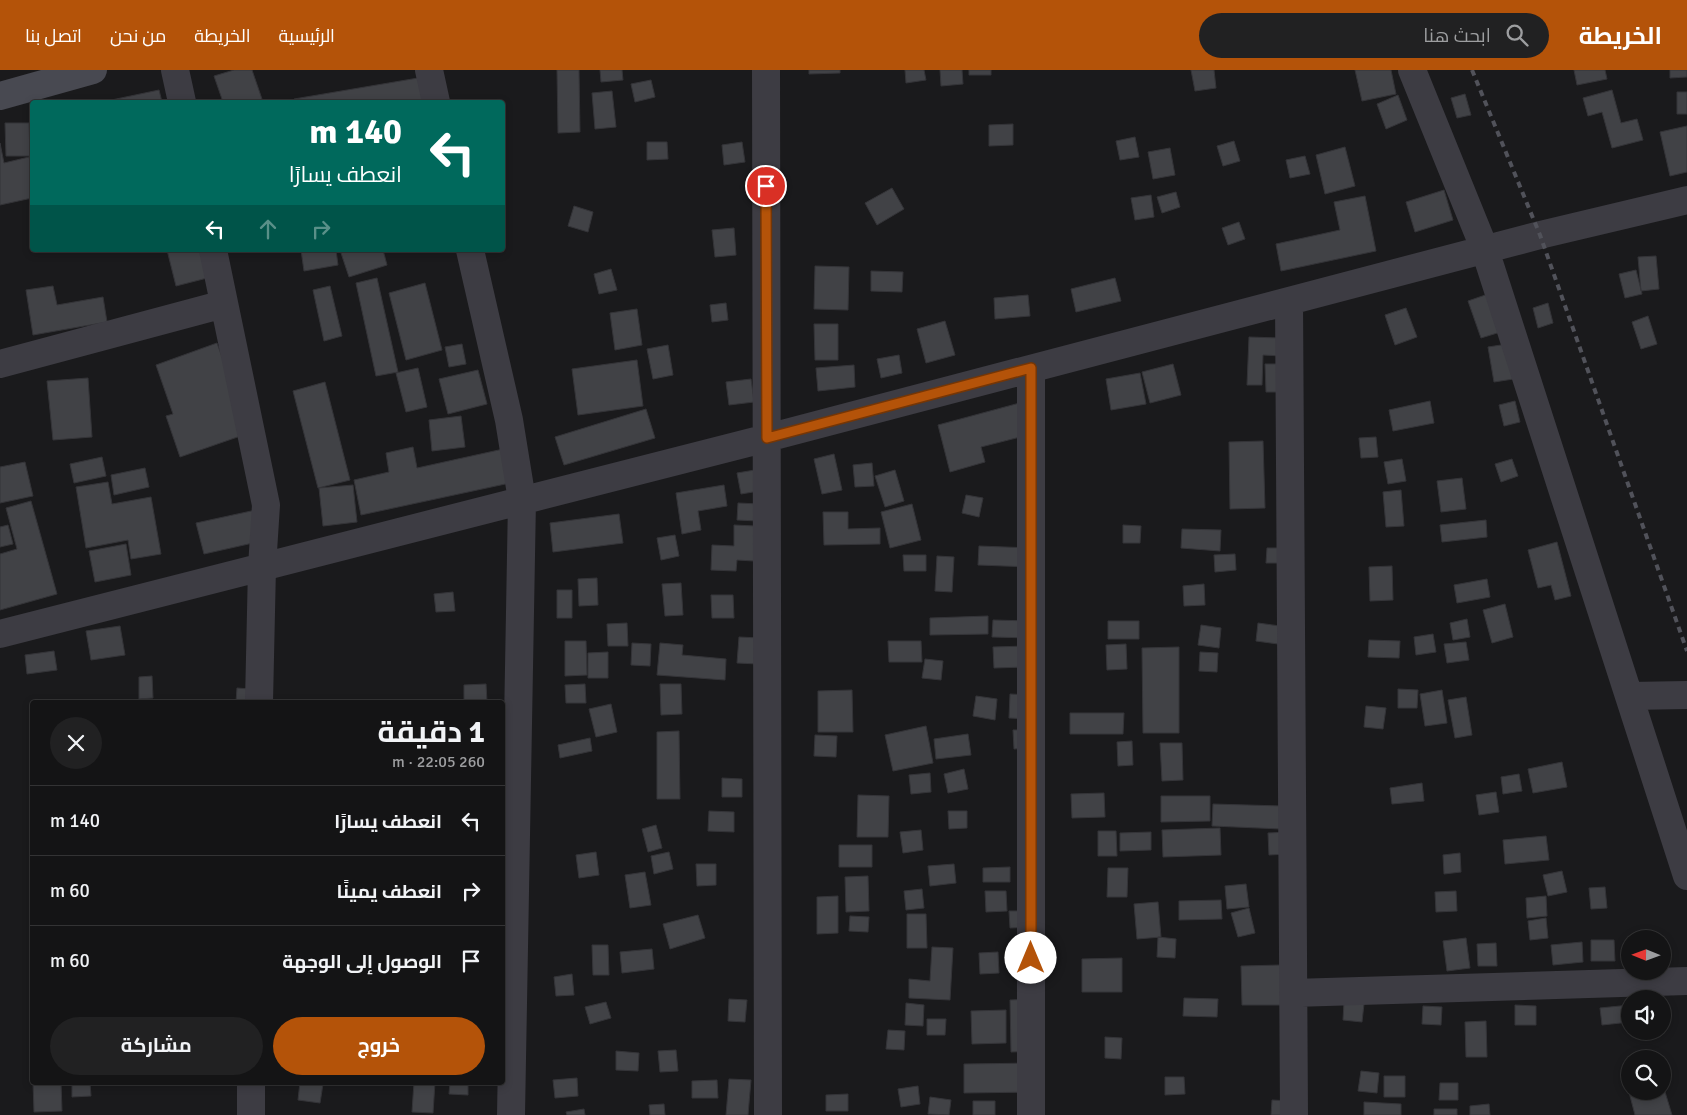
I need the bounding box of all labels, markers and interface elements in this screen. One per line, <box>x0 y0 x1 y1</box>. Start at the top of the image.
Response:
search box <box>1199 13 1549 58</box>
icon: search <box>1503 21 1531 49</box>
text: الخريطة <box>1579 21 1662 51</box>
text: ابحث هنا <box>1423 24 1491 48</box>
text: اتصل بنا <box>25 25 82 47</box>
text: من نحن <box>110 25 166 47</box>
text: الخريطة <box>194 25 250 47</box>
text: الرئيسية <box>278 25 335 47</box>
text: 140 m <box>309 110 402 153</box>
icon: left <box>420 120 485 185</box>
text: انعطف يسارًا <box>289 161 402 188</box>
pin <box>745 165 787 207</box>
icon: arrive <box>752 172 780 200</box>
icon: left <box>201 215 229 243</box>
icon: ahead <box>254 215 282 243</box>
icon: right <box>307 215 335 243</box>
text: 1 دقيقة <box>377 714 485 751</box>
button: close <box>50 717 102 769</box>
text: 260 m · 22:05 <box>392 752 485 772</box>
icon: left <box>457 807 485 835</box>
text: 140 m <box>50 809 100 833</box>
text: انعطف يسارًا <box>334 810 442 834</box>
icon: right <box>457 877 485 905</box>
text: 60 m <box>50 879 90 903</box>
text: انعطف يمينًا <box>337 880 442 904</box>
north arrow <box>1621 930 1671 980</box>
map controls <box>1621 930 1671 1100</box>
position arrow <box>1004 931 1056 983</box>
icon: arrive <box>457 947 485 975</box>
text: 60 m <box>50 949 90 973</box>
text: الوصول إلى الوجهة <box>282 950 442 974</box>
button: sound <box>1621 990 1671 1040</box>
button: مشاركة <box>50 1017 263 1075</box>
button: خروج <box>273 1017 485 1075</box>
button: search <box>1621 1050 1671 1100</box>

